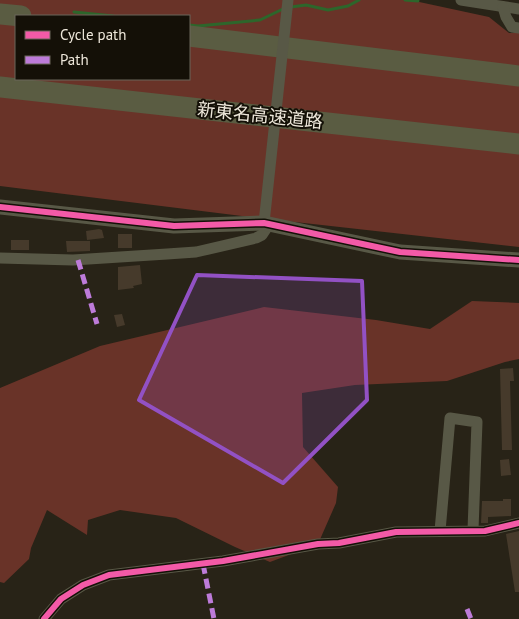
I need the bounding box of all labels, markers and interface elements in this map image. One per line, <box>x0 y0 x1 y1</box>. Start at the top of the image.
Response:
legend <box>15 15 190 80</box>
text: Cycle path <box>60 25 126 44</box>
text: Path <box>60 50 89 69</box>
street label: 新東名高速道路 <box>196 97 324 133</box>

